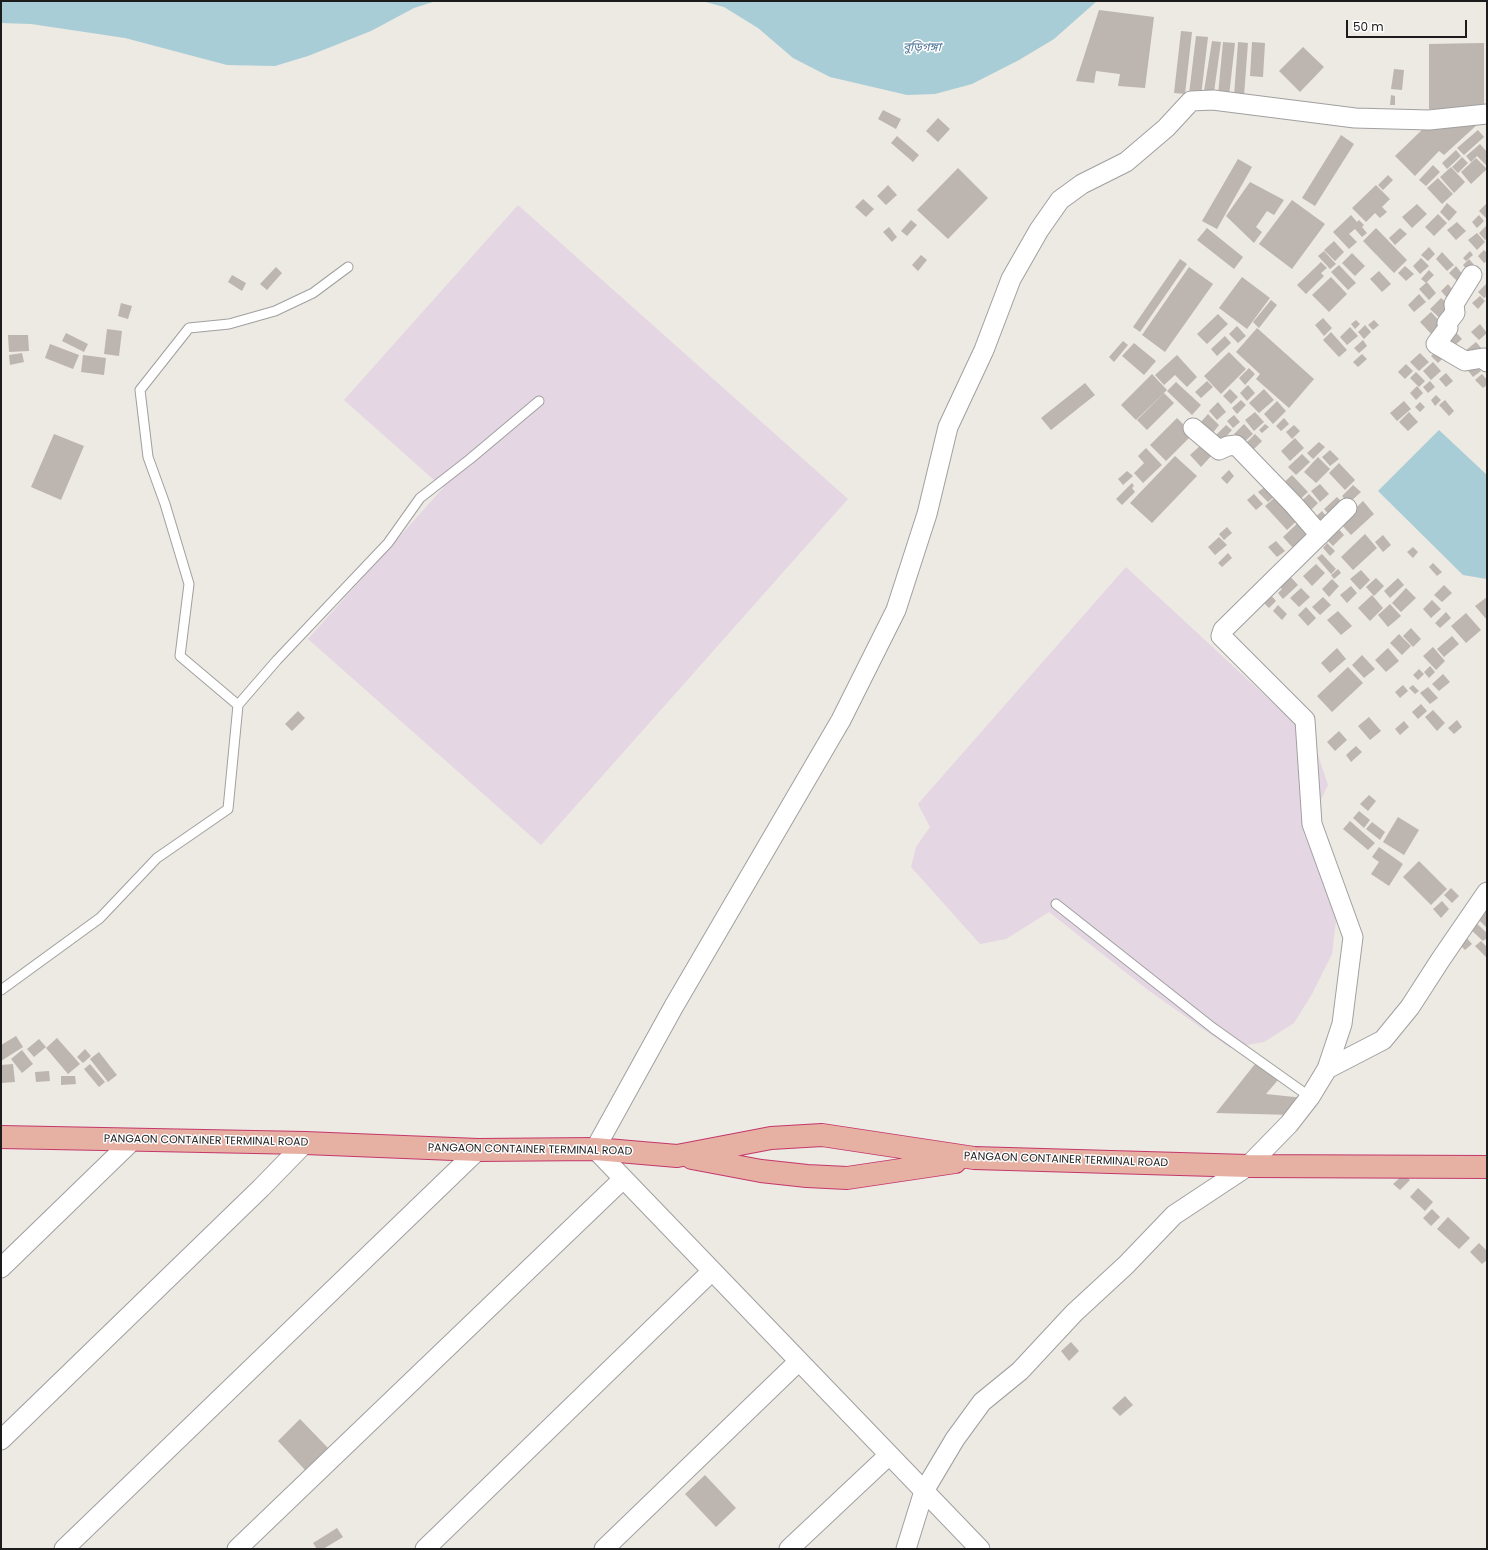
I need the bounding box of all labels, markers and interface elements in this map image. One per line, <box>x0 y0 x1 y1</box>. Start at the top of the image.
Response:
scale bar <box>1348 12 1469 38</box>
text: 50 m <box>1353 18 1384 35</box>
water label: বুড়িগঙ্গা <box>903 41 941 55</box>
street label: PANGAON CONTAINER TERMINAL ROAD <box>104 1133 308 1149</box>
street label: PANGAON CONTAINER TERMINAL ROAD <box>428 1142 632 1158</box>
street label: PANGAON CONTAINER TERMINAL ROAD <box>964 1150 1168 1170</box>

